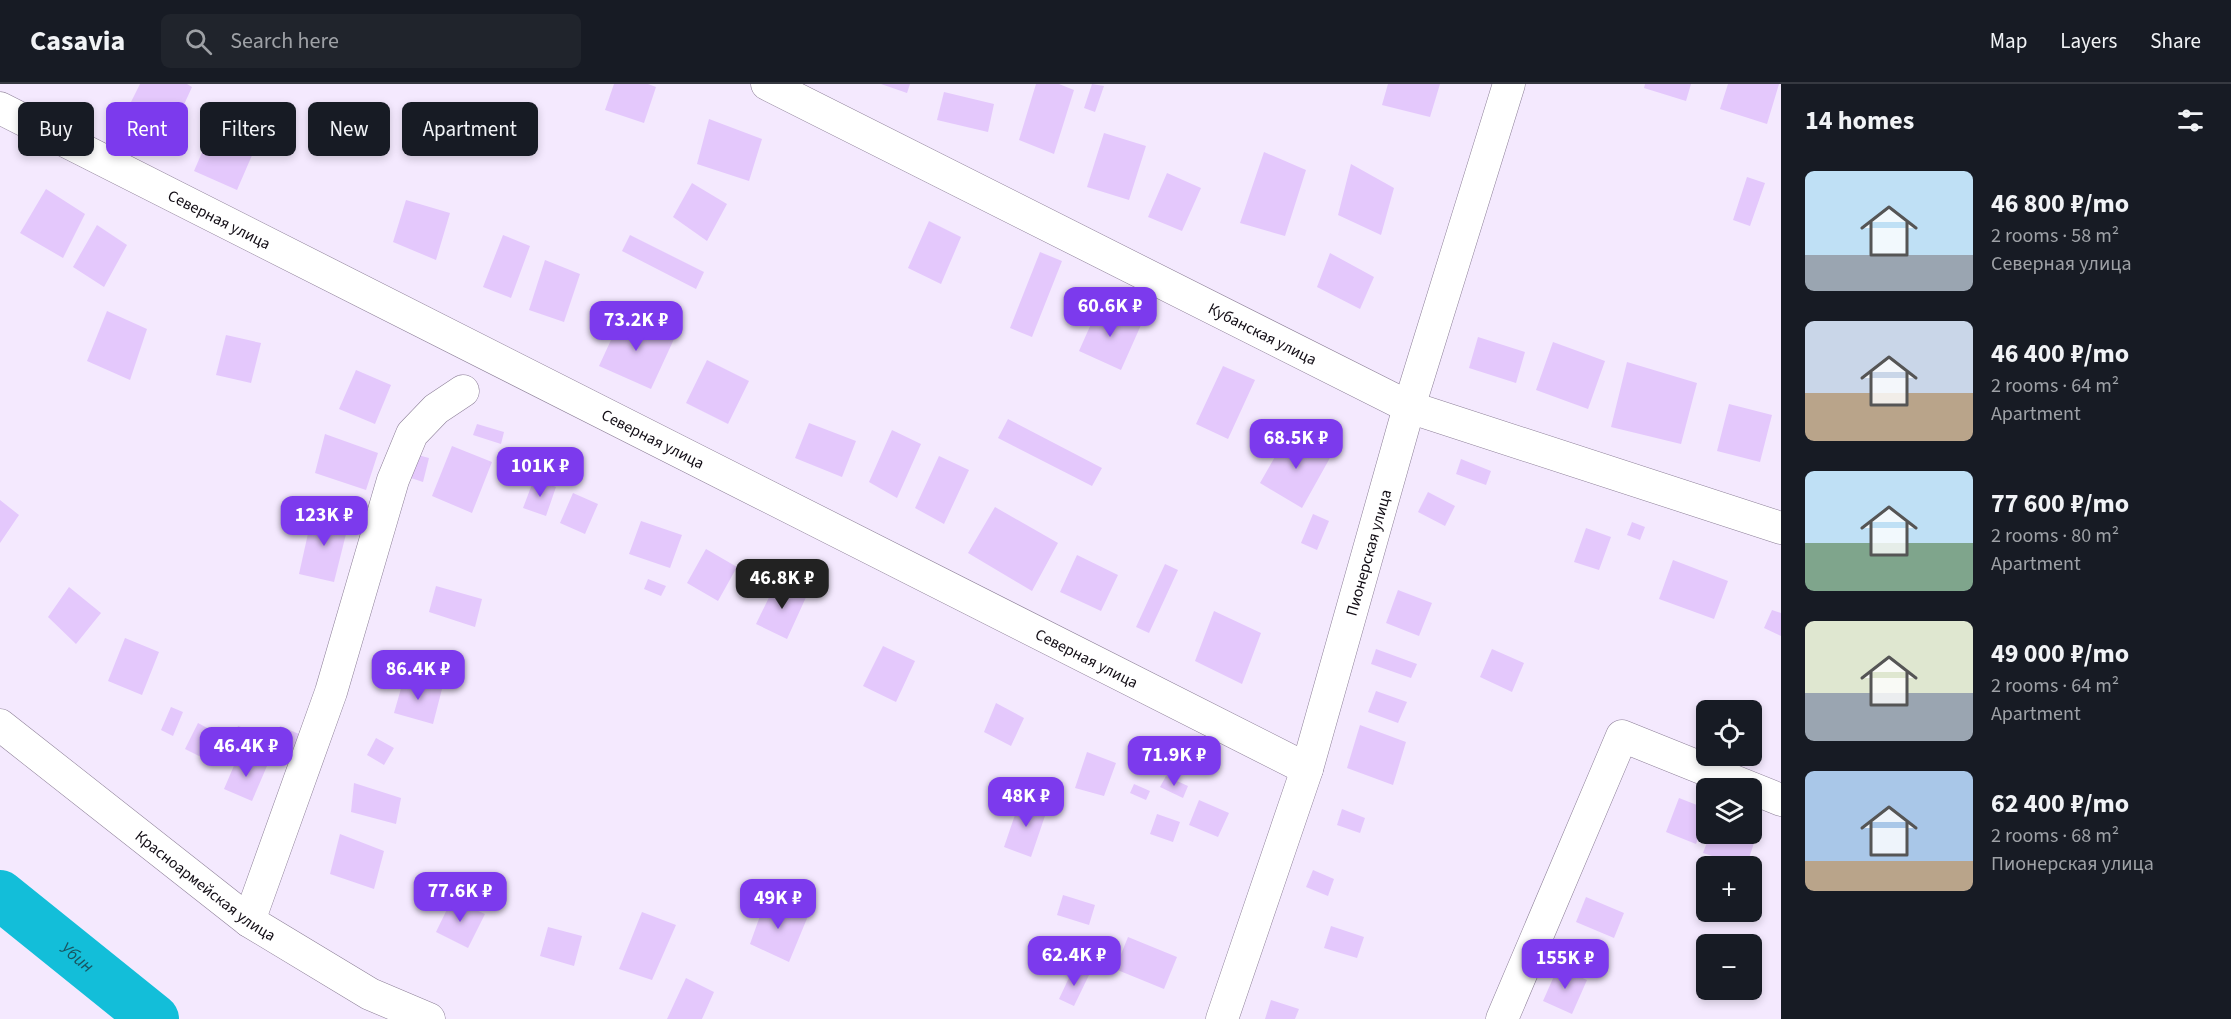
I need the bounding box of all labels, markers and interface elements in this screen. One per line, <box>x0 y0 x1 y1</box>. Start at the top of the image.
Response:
search box <box>161 14 581 68</box>
text: Casavia <box>30 21 125 61</box>
icon: search <box>182 25 215 58</box>
text: Search here <box>230 25 339 57</box>
text: Map <box>1990 26 2027 56</box>
text: Layers <box>2060 26 2117 56</box>
text: Share <box>2150 26 2201 56</box>
chip: Buy <box>18 102 94 156</box>
chip: Rent <box>106 102 188 156</box>
chip: Filters <box>200 102 296 156</box>
chip: New <box>308 102 390 156</box>
chip: Apartment <box>402 102 538 156</box>
text: 14 homes <box>1805 102 1914 139</box>
icon: filters <box>2174 104 2207 137</box>
street label: Северная улица <box>164 185 274 255</box>
text: 46 800 ₽/mo <box>1991 185 2129 222</box>
icon: home <box>1853 195 1925 267</box>
text: 2 rooms · 58 m² <box>1991 222 2119 250</box>
text: Северная улица <box>1991 250 2132 278</box>
pin: 60.6K ₽ <box>1055 287 1165 338</box>
text: 60.6K ₽ <box>1078 292 1142 320</box>
street label: Кубанская улица <box>1204 298 1320 371</box>
pin: 73.2K ₽ <box>581 301 691 352</box>
text: 73.2K ₽ <box>604 306 668 334</box>
text: 46 400 ₽/mo <box>1991 335 2129 372</box>
icon: home <box>1853 345 1925 417</box>
text: 2 rooms · 64 m² <box>1991 372 2119 400</box>
text: Apartment <box>1991 400 2081 428</box>
street label: Северная улица <box>598 404 708 474</box>
pin: 68.5K ₽ <box>1241 419 1351 470</box>
text: 68.5K ₽ <box>1264 424 1328 452</box>
pin: 101K ₽ <box>491 447 589 498</box>
text: 101K ₽ <box>511 452 569 480</box>
text: 77 600 ₽/mo <box>1991 485 2129 522</box>
street label: Пионерская улица <box>1341 487 1397 619</box>
icon: home <box>1853 495 1925 567</box>
pin: 123K ₽ <box>275 496 373 547</box>
text: 123K ₽ <box>295 501 353 529</box>
text: 2 rooms · 80 m² <box>1991 522 2119 550</box>
text: Apartment <box>1991 550 2081 578</box>
pin: 46.8K ₽ <box>727 559 837 610</box>
text: 46.8K ₽ <box>750 564 814 592</box>
street label: Северная улица <box>1031 623 1142 694</box>
text: 49 000 ₽/mo <box>1991 635 2129 672</box>
icon: home <box>1853 645 1925 717</box>
pin: 86.4K ₽ <box>363 650 473 701</box>
text: 86.4K ₽ <box>386 655 450 683</box>
text: 2 rooms · 64 m² <box>1991 672 2119 700</box>
map controls <box>1696 700 1762 1000</box>
button: locate <box>1696 700 1762 766</box>
text: Apartment <box>1991 700 2081 728</box>
pin: 46.4K ₽ <box>191 727 301 778</box>
text: 46.4K ₽ <box>214 732 278 760</box>
pin: 71.9K ₽ <box>1119 736 1229 787</box>
text: 71.9K ₽ <box>1142 741 1206 769</box>
pin: 48K ₽ <box>984 777 1068 828</box>
button: layers <box>1696 778 1762 844</box>
text: 48K ₽ <box>1002 782 1050 810</box>
text: 62 400 ₽/mo <box>1991 785 2129 822</box>
icon: home <box>1853 795 1925 867</box>
text: 2 rooms · 68 m² <box>1991 822 2119 850</box>
street label: Красноармейская улица <box>130 826 280 947</box>
text: Пионерская улица <box>1991 850 2154 878</box>
button: + <box>1696 856 1762 922</box>
pin: 77.6K ₽ <box>405 872 515 923</box>
text: 77.6K ₽ <box>428 877 492 905</box>
pin: 49K ₽ <box>736 879 820 930</box>
text: 49K ₽ <box>754 884 802 912</box>
button: − <box>1696 934 1762 1000</box>
water label: Убин <box>55 936 99 979</box>
pin: 62.4K ₽ <box>1019 936 1129 987</box>
pin: 155K ₽ <box>1516 939 1614 990</box>
text: 62.4K ₽ <box>1042 941 1106 969</box>
text: 155K ₽ <box>1536 944 1594 972</box>

